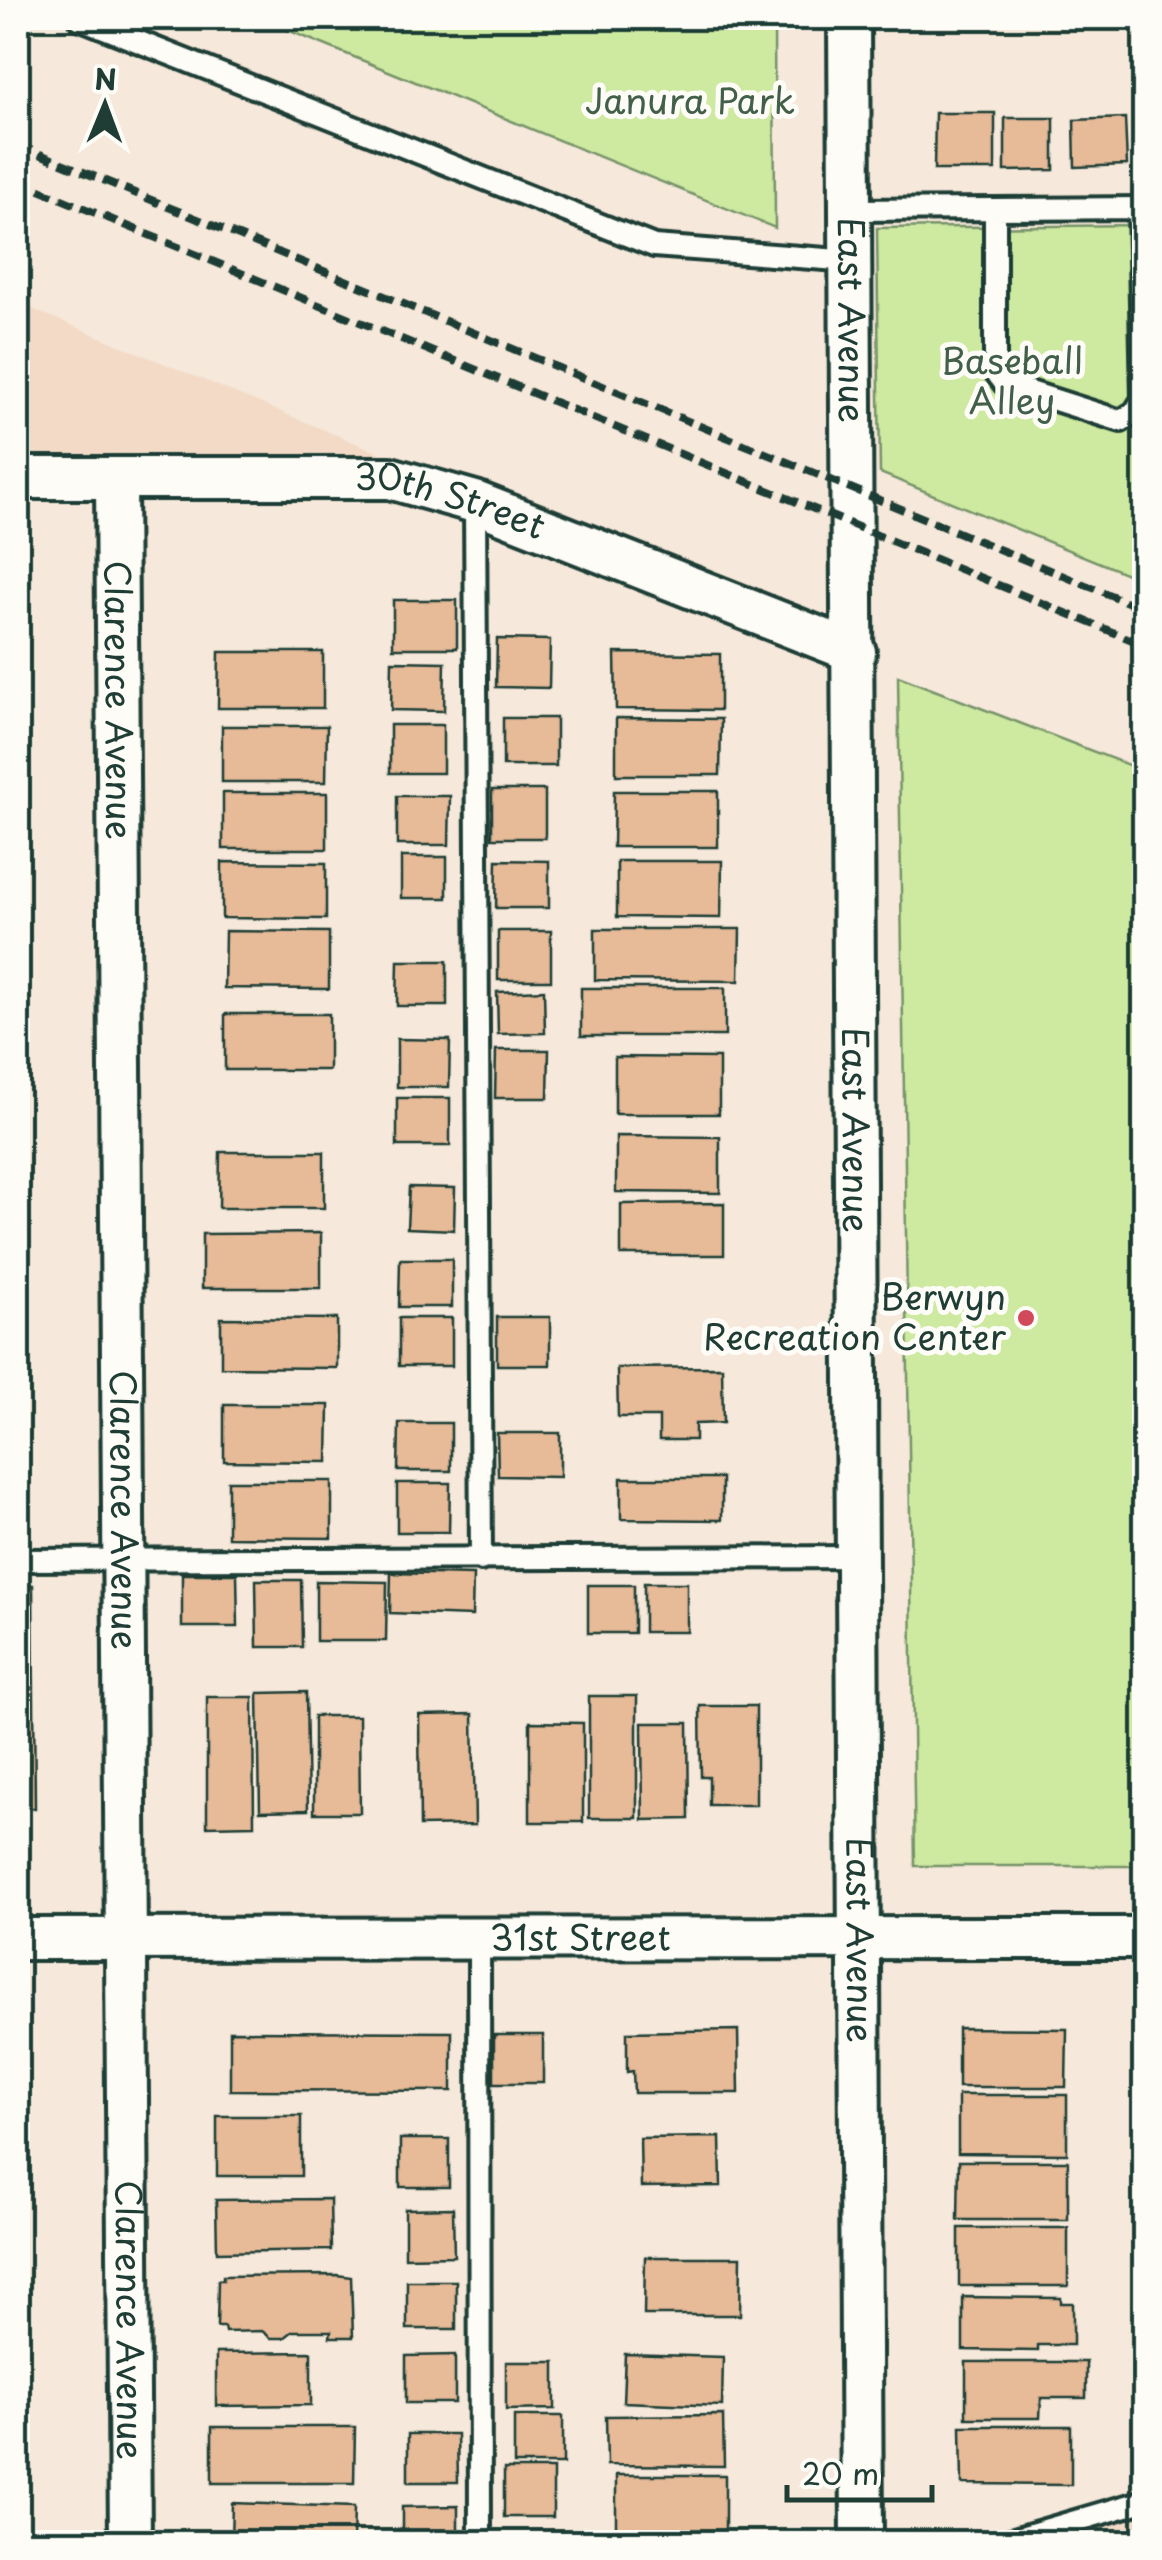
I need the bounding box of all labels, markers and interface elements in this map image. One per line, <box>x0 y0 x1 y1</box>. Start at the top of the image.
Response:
north arrow <box>55 55 155 155</box>
text: N <box>94 57 117 100</box>
park label: Janura Park <box>585 73 795 126</box>
street label: East Avenue <box>826 217 880 423</box>
park label: Baseball Alley <box>941 333 1083 426</box>
street label: 30th Street <box>354 449 554 551</box>
street label: Clarence Avenue <box>93 560 147 840</box>
street label: East Avenue <box>830 1027 884 1233</box>
place label: Berwyn Recreation Center <box>703 1269 1007 1362</box>
marker: Berwyn Recreation Center <box>1015 1307 1037 1329</box>
street label: Clarence Avenue <box>98 1370 153 1650</box>
street label: East Avenue <box>834 1837 888 2043</box>
street label: 31st Street <box>489 1909 671 1963</box>
street label: Clarence Avenue <box>104 2180 158 2460</box>
scale bar <box>787 2440 932 2502</box>
text: 20 m <box>802 2450 879 2495</box>

